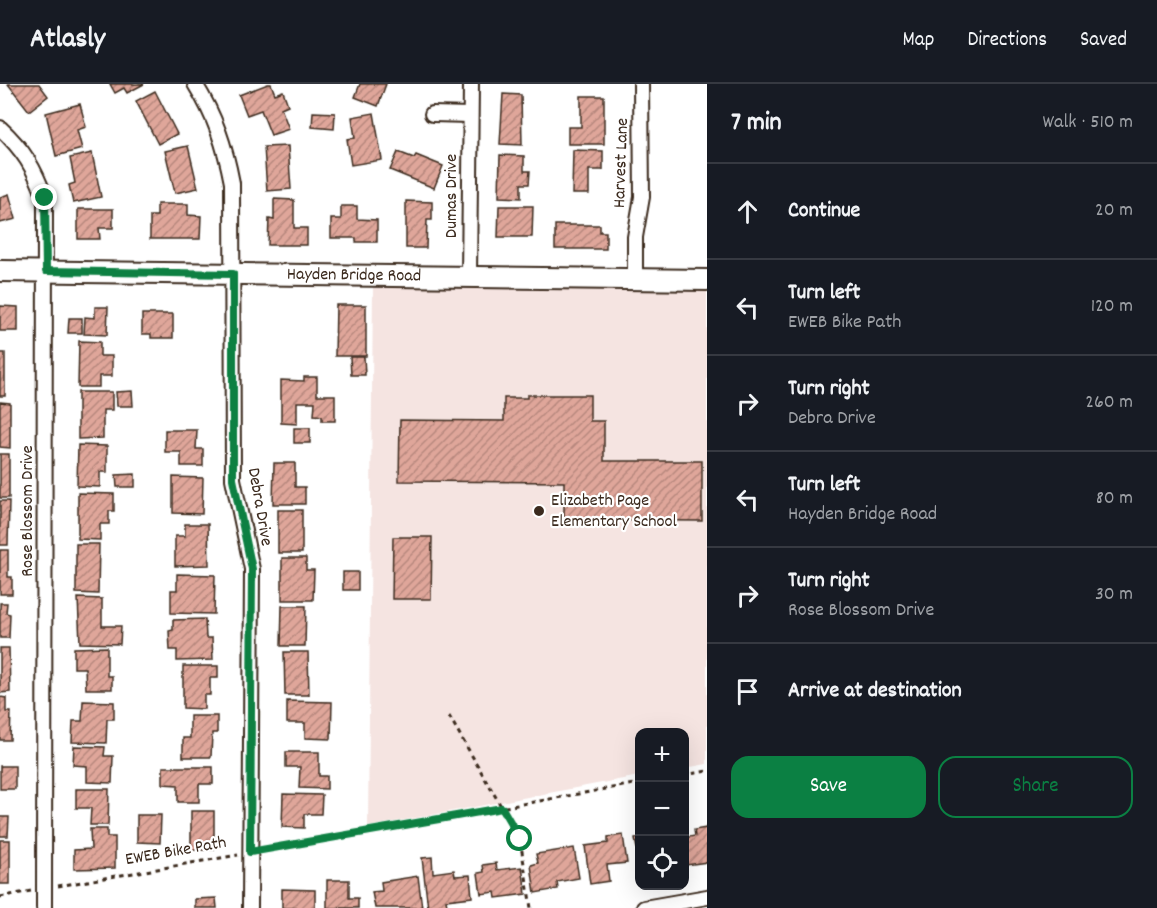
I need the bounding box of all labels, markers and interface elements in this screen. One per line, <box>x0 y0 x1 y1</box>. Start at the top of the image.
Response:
text: Atlasly <box>30 21 105 61</box>
text: Map <box>903 26 934 56</box>
text: Directions <box>967 26 1047 56</box>
text: Saved <box>1080 26 1127 56</box>
text: 7 min <box>731 105 782 142</box>
text: Walk · 510 m <box>1043 109 1133 137</box>
street label: Harvest Lane <box>608 117 636 208</box>
street label: Dumas Drive <box>440 154 465 238</box>
route end <box>31 184 57 210</box>
icon: ahead <box>731 195 764 228</box>
text: Continue <box>788 196 860 227</box>
text: 20 m <box>1095 197 1133 225</box>
street label: Hayden Bridge Road <box>287 262 421 289</box>
text: Turn left <box>788 278 860 309</box>
icon: left <box>731 291 764 324</box>
text: 120 m <box>1091 293 1133 321</box>
text: EWEB Bike Path <box>788 309 901 337</box>
text: Turn right <box>788 374 870 405</box>
icon: right <box>731 387 764 420</box>
text: 260 m <box>1085 389 1133 417</box>
text: Debra Drive <box>788 405 876 433</box>
street label: Rose Blossom Drive <box>16 445 41 577</box>
street label: Debra Drive <box>240 466 278 548</box>
text: Turn left <box>788 470 860 501</box>
icon: left <box>731 483 764 516</box>
text: 80 m <box>1096 485 1133 513</box>
place label: Elizabeth Page Elementary School <box>551 489 678 535</box>
text: Hayden Bridge Road <box>788 501 937 529</box>
marker: Elizabeth Page Elementary School <box>532 504 546 518</box>
text: Turn right <box>788 566 870 597</box>
icon: right <box>731 579 764 612</box>
text: 30 m <box>1095 581 1133 609</box>
text: Rose Blossom Drive <box>788 597 934 625</box>
icon: arrive <box>731 675 764 708</box>
text: Arrive at destination <box>788 676 962 707</box>
map controls <box>635 728 689 890</box>
button: + <box>635 728 689 782</box>
button: Save <box>731 756 926 818</box>
button: Share <box>938 756 1133 818</box>
button: − <box>635 782 689 836</box>
route start <box>506 825 532 851</box>
street label: EWEB Bike Path <box>124 831 228 873</box>
button: locate <box>635 836 689 890</box>

